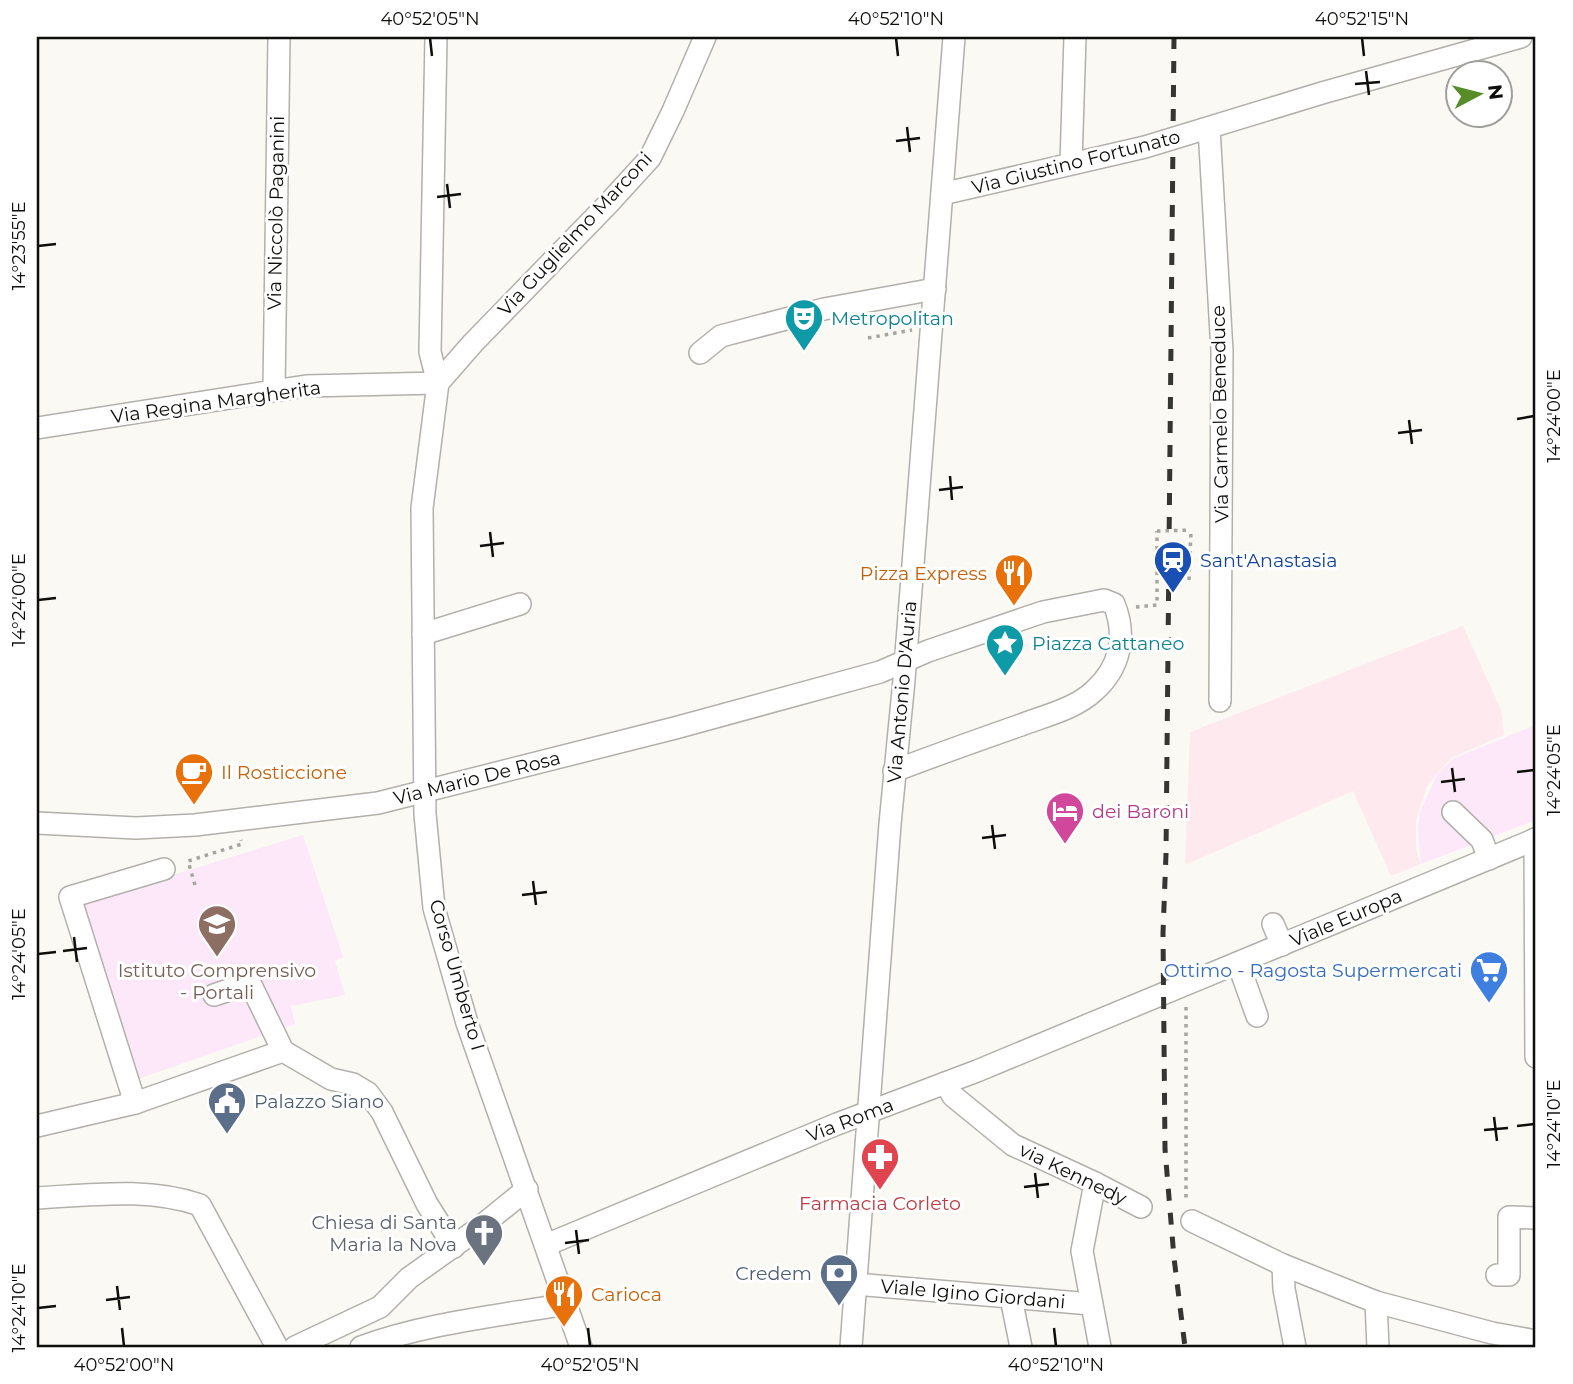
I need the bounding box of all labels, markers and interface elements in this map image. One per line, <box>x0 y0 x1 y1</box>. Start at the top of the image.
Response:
text: 40°52'05"N <box>380 8 480 30</box>
text: 40°52'10"N <box>848 8 944 30</box>
text: 40°52'15"N <box>1315 8 1409 30</box>
north arrow <box>1444 60 1514 130</box>
text: N <box>1483 83 1508 101</box>
street label: Via Niccolò Paganini <box>263 116 289 310</box>
street label: Via Giustino Fortunato <box>969 125 1183 199</box>
street label: Via Guglielmo Marconi <box>493 147 657 321</box>
text: 14°23'55"E <box>8 202 30 290</box>
theatre icon: Metropolitan <box>783 297 825 352</box>
street label: Via Carmelo Beneduce <box>1207 305 1233 523</box>
place label: Metropolitan <box>831 307 954 330</box>
text: 14°24'00"E <box>1543 369 1565 463</box>
street label: Via Regina Margherita <box>110 376 322 428</box>
station icon: Sant'Anastasia <box>1152 539 1194 594</box>
place label: Sant'Anastasia <box>1200 549 1338 572</box>
restaurant icon: Pizza Express <box>993 552 1035 607</box>
text: 14°24'00"E <box>8 553 30 647</box>
place label: Pizza Express <box>860 562 987 585</box>
street label: Via Antonio D'Auria <box>883 600 921 784</box>
place icon: Piazza Cattaneo <box>984 622 1026 677</box>
place label: Piazza Cattaneo <box>1032 632 1184 655</box>
text: 14°24'05"E <box>1543 724 1565 816</box>
street label: Via Mario De Rosa <box>391 746 563 810</box>
cafe icon: Il Rosticcione <box>173 751 215 806</box>
place label: Il Rosticcione <box>221 761 347 784</box>
hotel icon: dei Baroni <box>1044 790 1086 845</box>
place label: dei Baroni <box>1092 800 1189 823</box>
street label: Viale Europa <box>1287 884 1405 952</box>
street label: Corso Umberto I <box>424 897 490 1053</box>
school or university icon: Istituto Comprensivo - Portali <box>196 903 238 958</box>
text: 14°24'05"E <box>8 908 30 1000</box>
supermarket icon: Ottimo - Ragosta Supermercati <box>1468 949 1510 1004</box>
place label: Istituto Comprensivo - Portali <box>118 959 316 1004</box>
place label: Ottimo - Ragosta Supermercati <box>1164 959 1462 982</box>
public building icon: Palazzo Siano <box>206 1080 248 1135</box>
text: 14°24'10"E <box>1543 1080 1565 1168</box>
place label: Palazzo Siano <box>254 1090 384 1113</box>
street label: Via Roma <box>803 1093 897 1147</box>
pharmacy icon: Farmacia Corleto <box>859 1136 901 1191</box>
street label: via Kennedy <box>1016 1138 1131 1210</box>
place label: Farmacia Corleto <box>799 1192 961 1215</box>
place label: Chiesa di Santa Maria la Nova <box>311 1211 457 1256</box>
church icon: Chiesa di Santa Maria la Nova <box>463 1212 505 1267</box>
bank icon: Credem <box>818 1252 860 1307</box>
place label: Credem <box>735 1262 812 1285</box>
text: 14°24'10"E <box>8 1264 30 1352</box>
restaurant icon: Carioca <box>543 1273 585 1328</box>
street label: Viale Igino Giordani <box>880 1274 1066 1314</box>
place label: Carioca <box>591 1283 662 1306</box>
text: 40°52'00"N <box>74 1354 174 1376</box>
text: 40°52'05"N <box>540 1354 640 1376</box>
text: 40°52'10"N <box>1008 1354 1104 1376</box>

